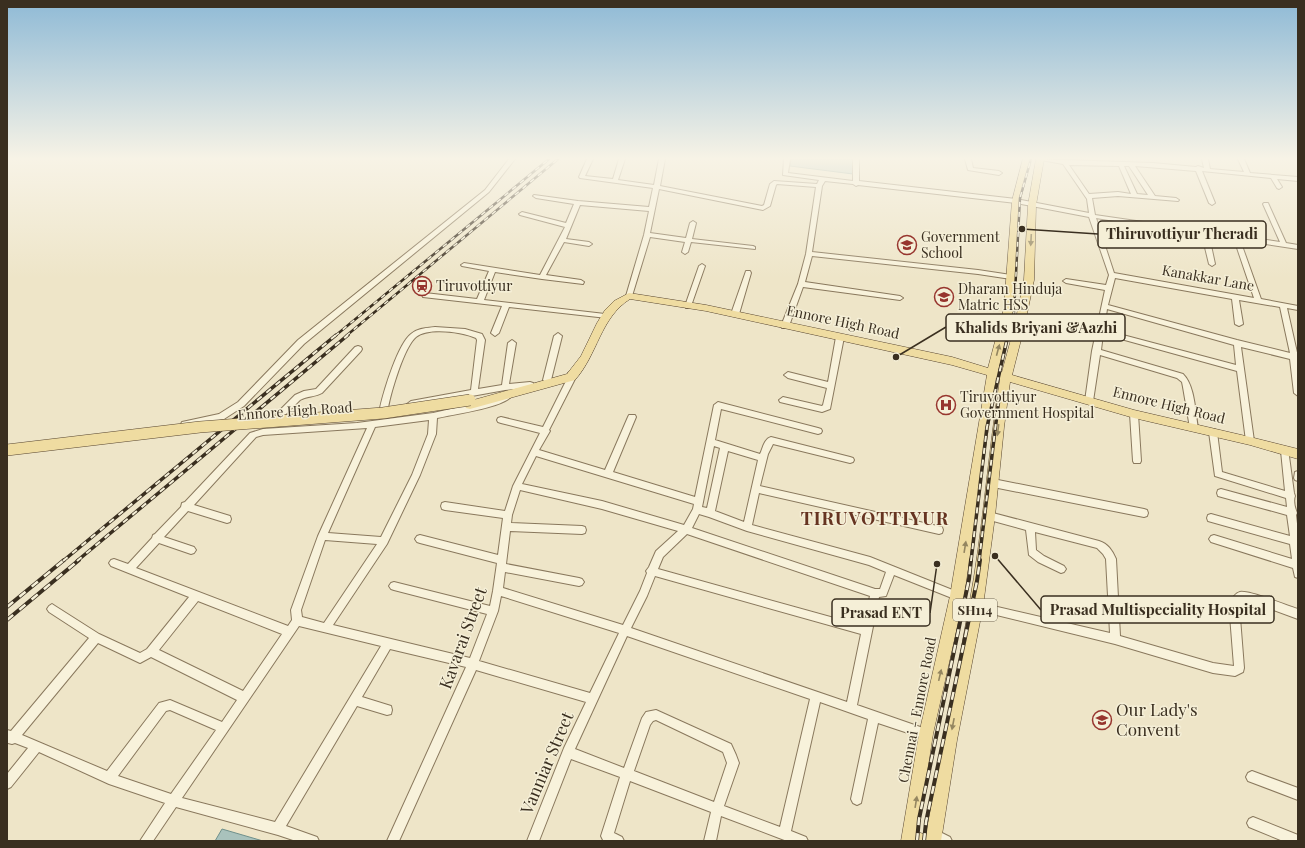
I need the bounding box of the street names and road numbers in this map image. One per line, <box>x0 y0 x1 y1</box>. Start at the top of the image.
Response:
street label: Kanakkar Lane <box>1160 260 1256 295</box>
street label: Ennore High Road <box>785 300 901 343</box>
street label: Ennore High Road <box>1111 381 1227 428</box>
street label: Ennore High Road <box>237 397 353 424</box>
street label: Kavarai Street <box>433 583 491 692</box>
road number: SH114 <box>953 599 997 621</box>
street label: Chennai - Ennore Road <box>893 635 940 784</box>
street label: Vanniar Street <box>514 707 578 818</box>

